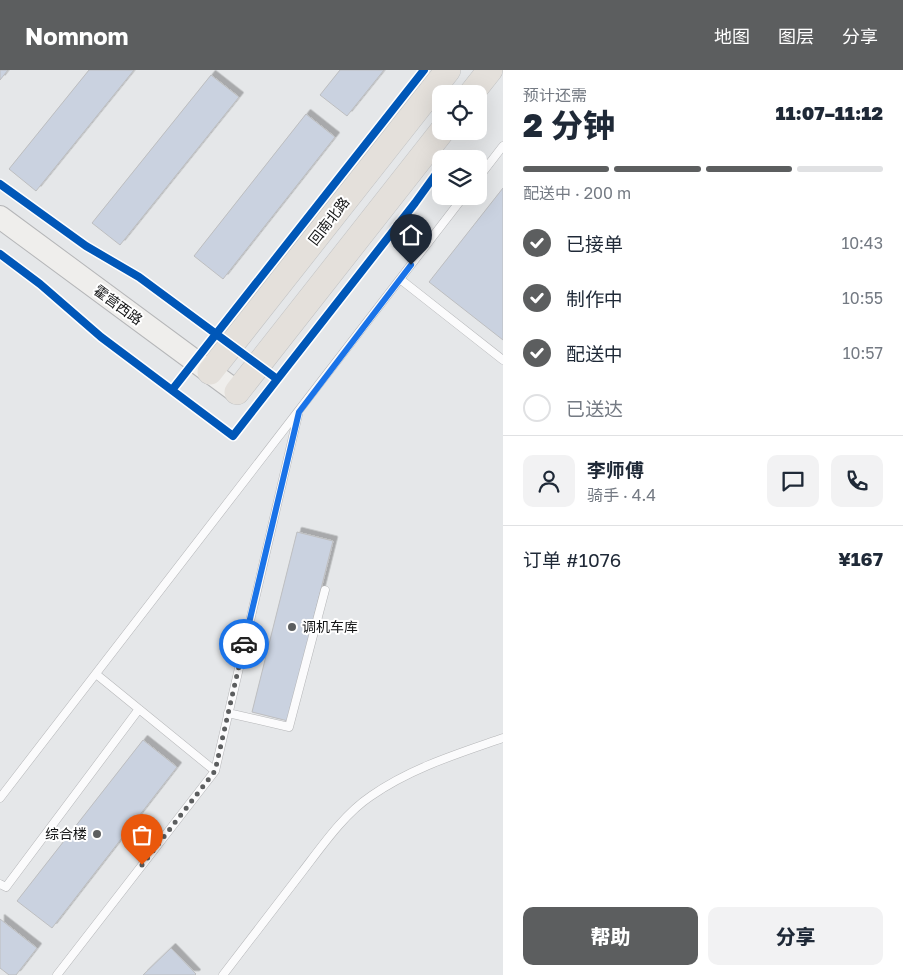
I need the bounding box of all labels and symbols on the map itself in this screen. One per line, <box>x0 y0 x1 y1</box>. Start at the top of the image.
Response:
street label: 回南北路 <box>305 193 353 248</box>
pin <box>390 214 432 265</box>
street label: 霍营西路 <box>91 281 146 328</box>
place label: 调机车库 <box>302 618 358 635</box>
courier <box>219 619 269 669</box>
marker: 调机车库 <box>286 621 298 633</box>
pin <box>121 814 163 865</box>
place label: 综合楼 <box>45 825 87 842</box>
marker: 综合楼 <box>91 828 103 840</box>

